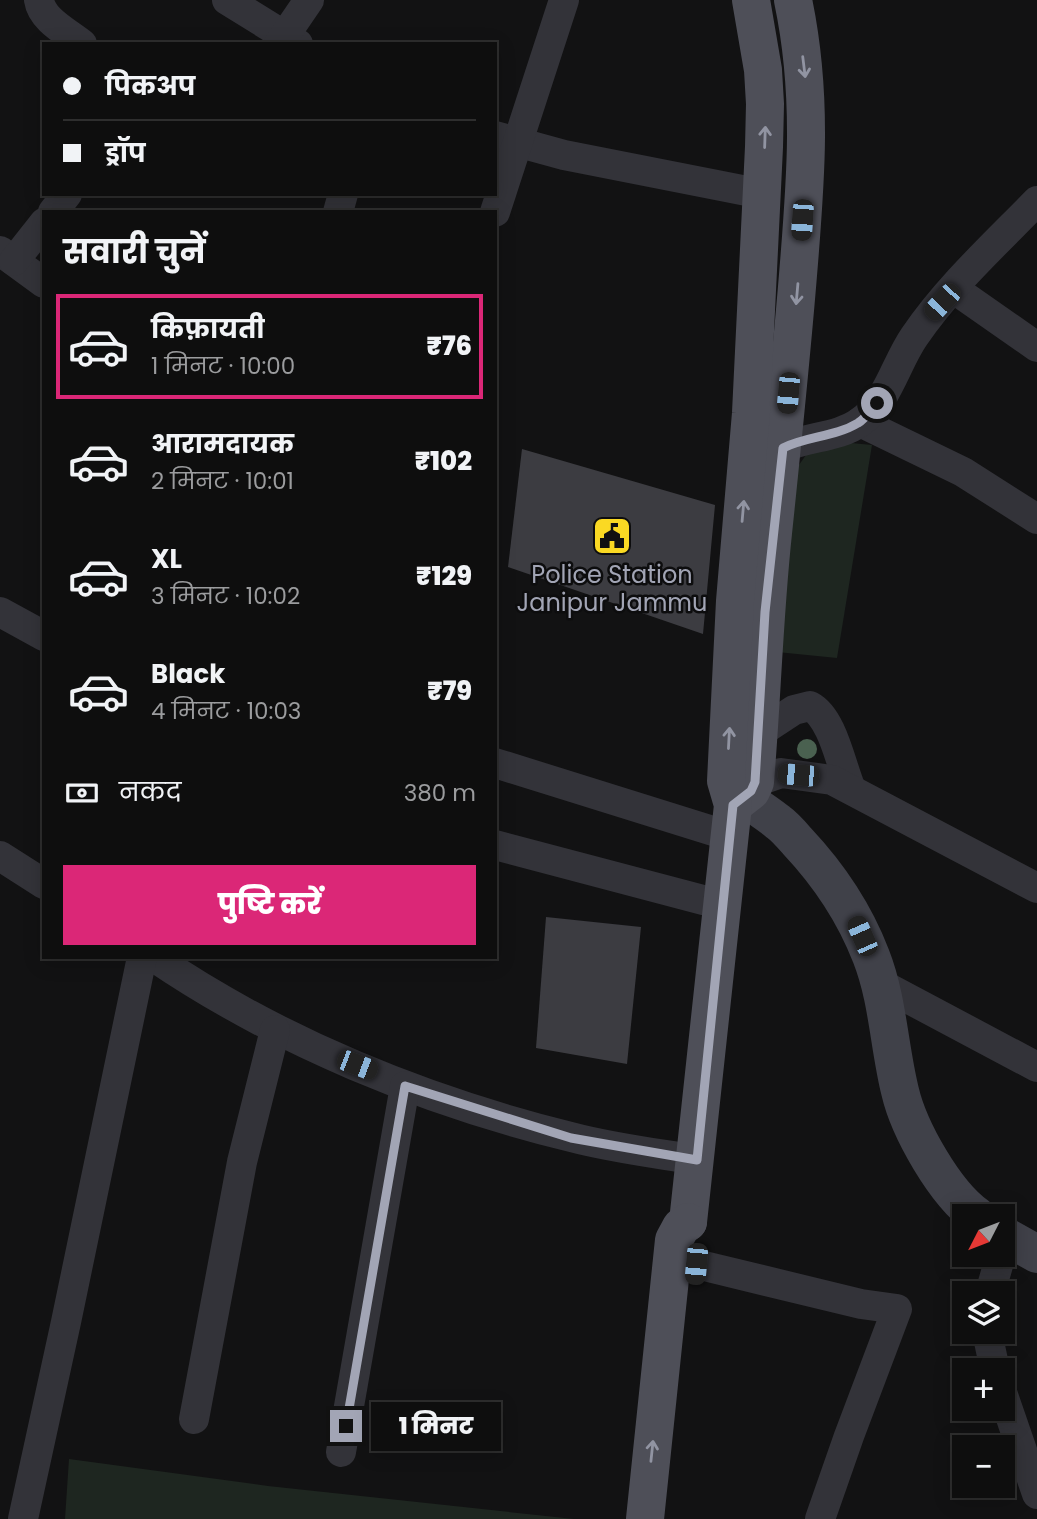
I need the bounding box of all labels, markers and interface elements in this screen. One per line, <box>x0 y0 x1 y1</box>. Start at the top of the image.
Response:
one-way arrow <box>798 56 811 78</box>
text: पिकअप <box>105 68 195 104</box>
one-way arrow <box>758 126 771 149</box>
text: ड्रॉप <box>105 135 146 171</box>
car <box>791 198 814 242</box>
text: सवारी चुनें <box>63 229 205 274</box>
car <box>920 279 965 325</box>
one-way arrow <box>790 283 803 305</box>
text: किफ़ायती <box>151 311 265 347</box>
icon: car <box>67 315 130 378</box>
text: ₹76 <box>427 328 472 364</box>
text: 1 मिनट · 10:00 <box>151 350 295 382</box>
car <box>776 371 801 415</box>
route start <box>861 387 893 419</box>
text: आरामदायक <box>151 426 294 462</box>
icon: car <box>67 430 130 493</box>
text: ₹102 <box>415 443 472 479</box>
text: 2 मिनट · 10:01 <box>151 465 294 497</box>
one-way arrow <box>737 500 750 523</box>
public building icon: Police Station Janipur Jammu <box>591 515 633 557</box>
text: XL <box>151 541 182 577</box>
icon: car <box>67 545 130 608</box>
text: ₹129 <box>416 558 472 594</box>
place label: Police Station Janipur Jammu <box>517 558 707 619</box>
text: 3 मिनट · 10:02 <box>151 580 300 612</box>
text: Black <box>151 656 225 692</box>
icon: car <box>67 660 130 723</box>
text: ₹79 <box>427 673 472 709</box>
text: 4 मिनट · 10:03 <box>151 695 301 727</box>
one-way arrow <box>722 727 735 750</box>
car <box>777 763 820 787</box>
icon: cash <box>63 774 101 812</box>
text: नकद <box>119 774 181 810</box>
text: 380 m <box>404 777 476 809</box>
button: पुष्टि करें <box>63 865 476 945</box>
car <box>844 913 881 959</box>
car <box>334 1048 381 1082</box>
north arrow <box>952 1204 1015 1267</box>
map controls <box>952 1204 1015 1498</box>
car <box>684 1242 709 1286</box>
button: layers <box>952 1281 1015 1344</box>
button: + <box>952 1358 1015 1421</box>
callout: 1 मिनट <box>370 1402 500 1450</box>
route end <box>330 1410 362 1442</box>
text: 1 मिनट <box>399 1410 473 1442</box>
button: − <box>952 1435 1015 1498</box>
one-way arrow <box>646 1440 659 1463</box>

